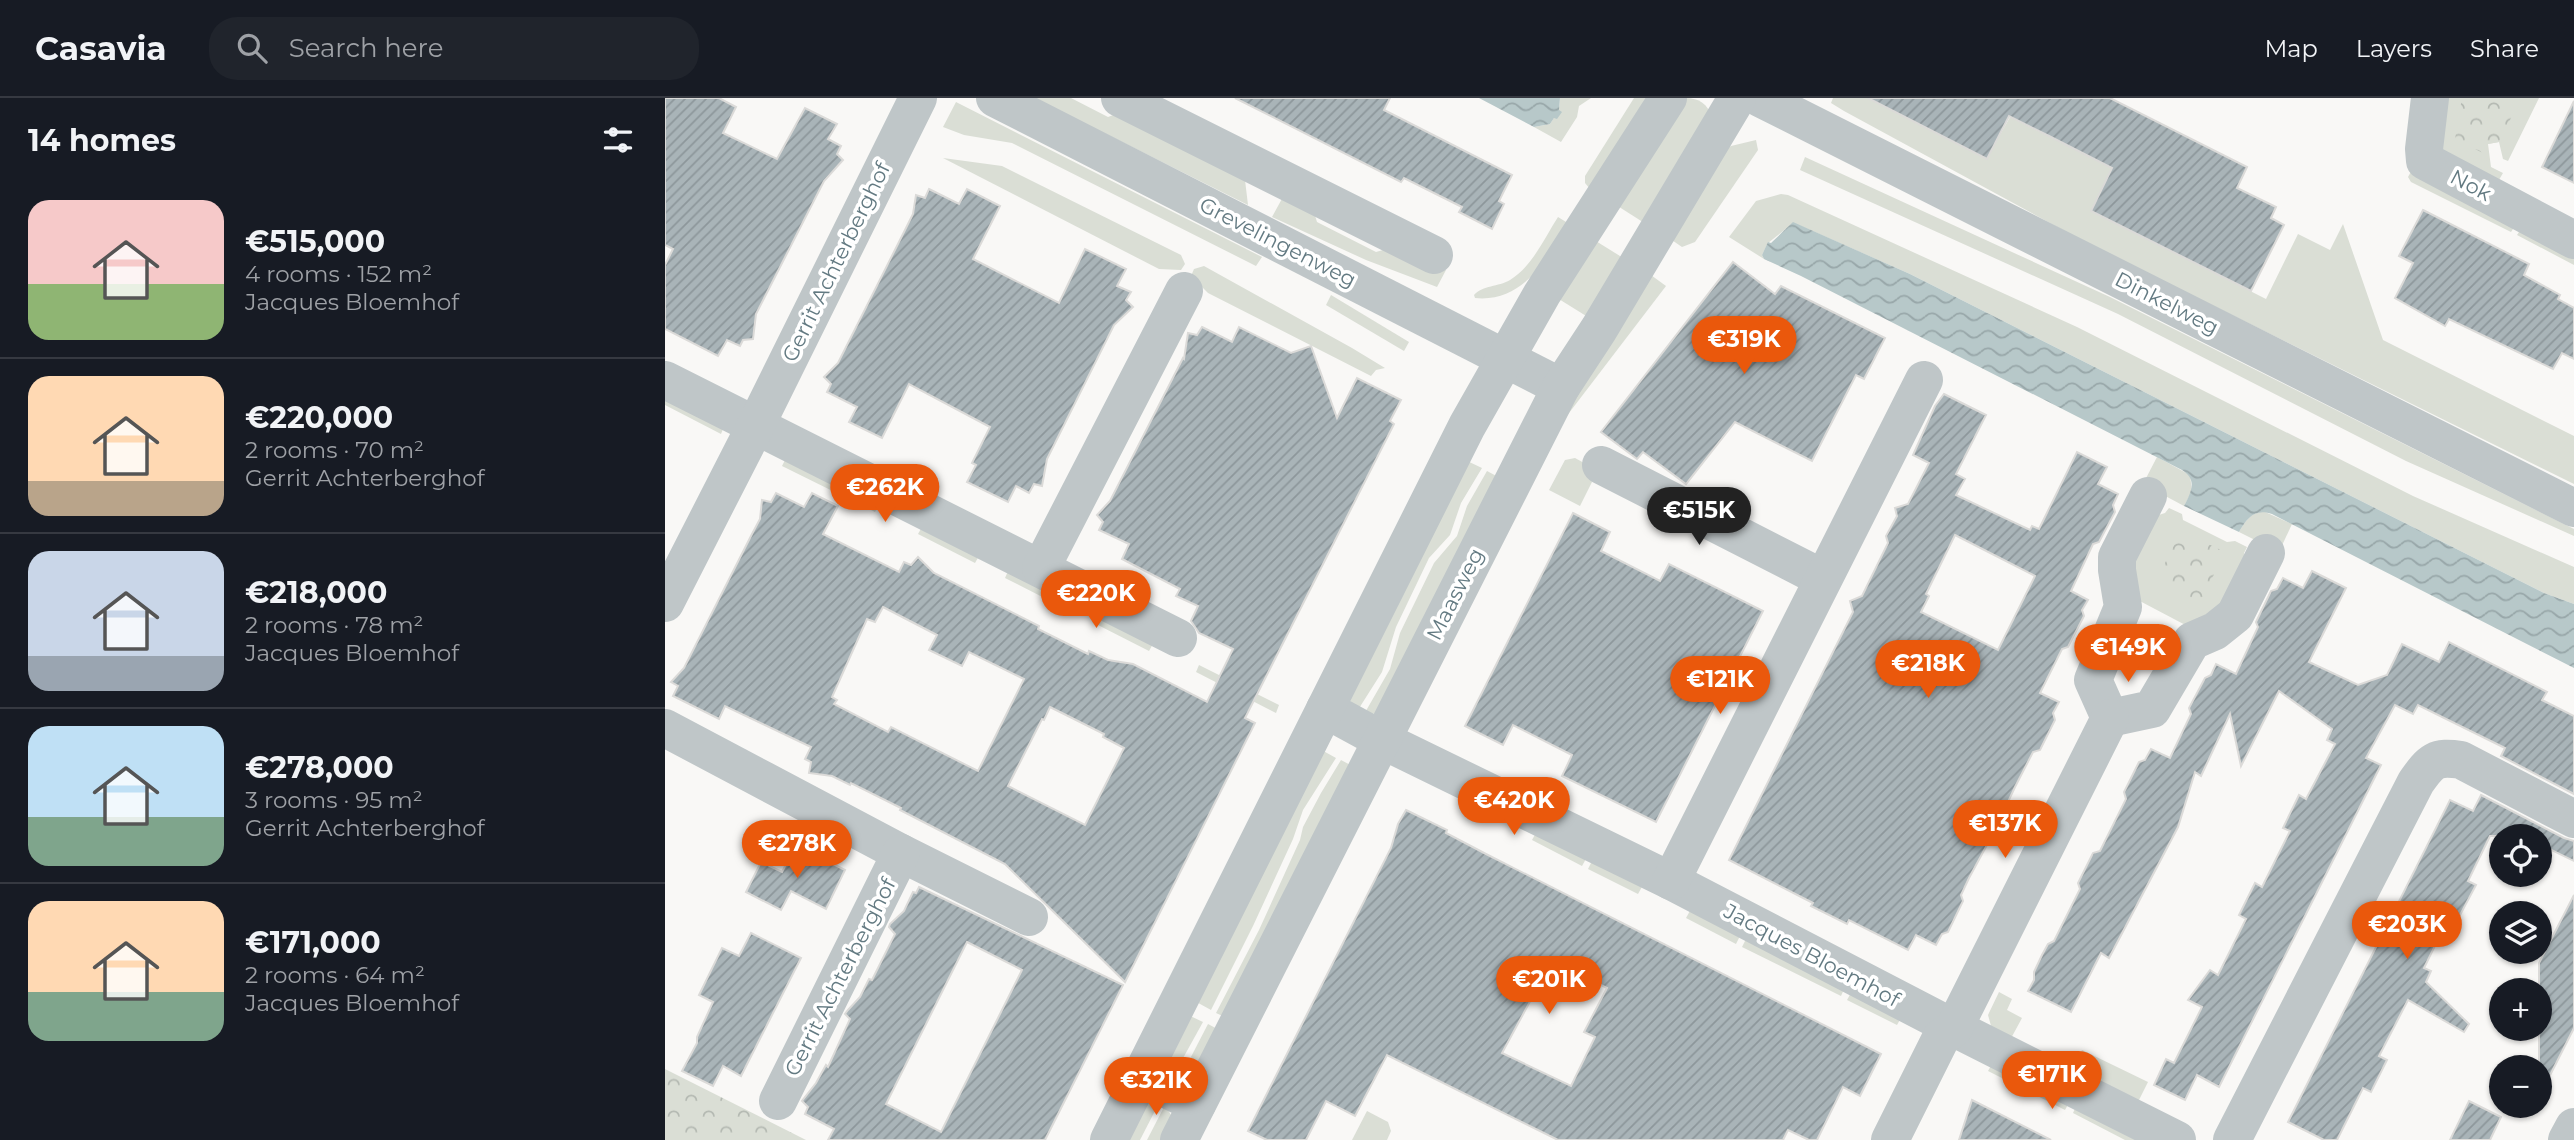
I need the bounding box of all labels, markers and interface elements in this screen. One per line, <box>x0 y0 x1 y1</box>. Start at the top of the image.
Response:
search box <box>209 17 699 80</box>
text: Casavia <box>35 28 167 68</box>
icon: search <box>233 29 271 67</box>
text: Search here <box>289 32 443 64</box>
text: Map <box>2264 34 2318 63</box>
text: Layers <box>2356 34 2432 63</box>
text: Share <box>2470 34 2539 63</box>
icon: filters <box>599 121 637 159</box>
text: 14 homes <box>28 122 176 159</box>
street label: Gerrit Achterberghof <box>777 157 896 366</box>
street label: Nok <box>2446 164 2496 206</box>
street label: Grevelingenweg <box>1196 192 1360 292</box>
text: €515,000 <box>245 223 385 260</box>
icon: home <box>84 228 168 312</box>
text: 4 rooms · 152 m² <box>245 260 432 288</box>
street label: Dinkelweg <box>2111 266 2223 340</box>
text: Jacques Bloemhof <box>245 288 459 316</box>
pin: €319K <box>1695 316 1793 376</box>
text: €319K <box>1708 325 1780 353</box>
text: €220,000 <box>245 399 393 436</box>
icon: home <box>84 404 168 488</box>
text: 2 rooms · 70 m² <box>245 436 424 464</box>
text: Gerrit Achterberghof <box>245 464 485 492</box>
pin: €262K <box>836 464 934 524</box>
text: €262K <box>846 473 924 501</box>
pin: €515K <box>1650 488 1748 547</box>
text: €515K <box>1663 496 1735 524</box>
street label: Maasweg <box>1421 544 1489 644</box>
pin: €220K <box>1047 570 1145 630</box>
text: €218,000 <box>245 574 387 611</box>
icon: home <box>84 579 168 663</box>
text: €220K <box>1057 579 1135 607</box>
text: 2 rooms · 78 m² <box>245 611 423 639</box>
pin: €149K <box>2079 624 2177 684</box>
text: €149K <box>2090 633 2166 661</box>
text: Jacques Bloemhof <box>245 639 459 667</box>
pin: €218K <box>1879 640 1977 700</box>
text: €218K <box>1891 649 1965 677</box>
pin: €121K <box>1671 656 1769 716</box>
text: €121K <box>1686 665 1754 693</box>
text: €278,000 <box>245 749 394 786</box>
icon: home <box>84 754 168 838</box>
pin: €420K <box>1465 778 1563 837</box>
text: 3 rooms · 95 m² <box>245 786 423 814</box>
text: €420K <box>1474 786 1554 814</box>
pin: €137K <box>1956 800 2054 860</box>
text: €137K <box>1969 809 2041 837</box>
text: Gerrit Achterberghof <box>245 814 485 842</box>
pin: €278K <box>748 820 846 880</box>
map controls <box>2489 824 2552 1118</box>
button: locate <box>2489 824 2552 887</box>
text: €278K <box>758 829 836 857</box>
street label: Gerrit Achterberghof <box>779 873 901 1080</box>
street label: Jacques Bloemhof <box>1719 898 1905 1012</box>
button: layers <box>2489 901 2552 964</box>
pin: €203K <box>2358 902 2456 961</box>
text: €203K <box>2368 910 2446 938</box>
text: €171,000 <box>245 924 381 961</box>
icon: home <box>84 929 168 1013</box>
pin: €201K <box>1500 956 1598 1016</box>
text: 2 rooms · 64 m² <box>245 961 425 989</box>
text: €201K <box>1512 965 1586 993</box>
button: + <box>2489 978 2552 1041</box>
text: Jacques Bloemhof <box>245 989 459 1017</box>
pin: €171K <box>2003 1052 2101 1111</box>
button: − <box>2489 1055 2552 1118</box>
pin: €321K <box>1107 1058 1205 1117</box>
text: €171K <box>2018 1060 2086 1088</box>
text: €321K <box>1120 1066 1192 1094</box>

